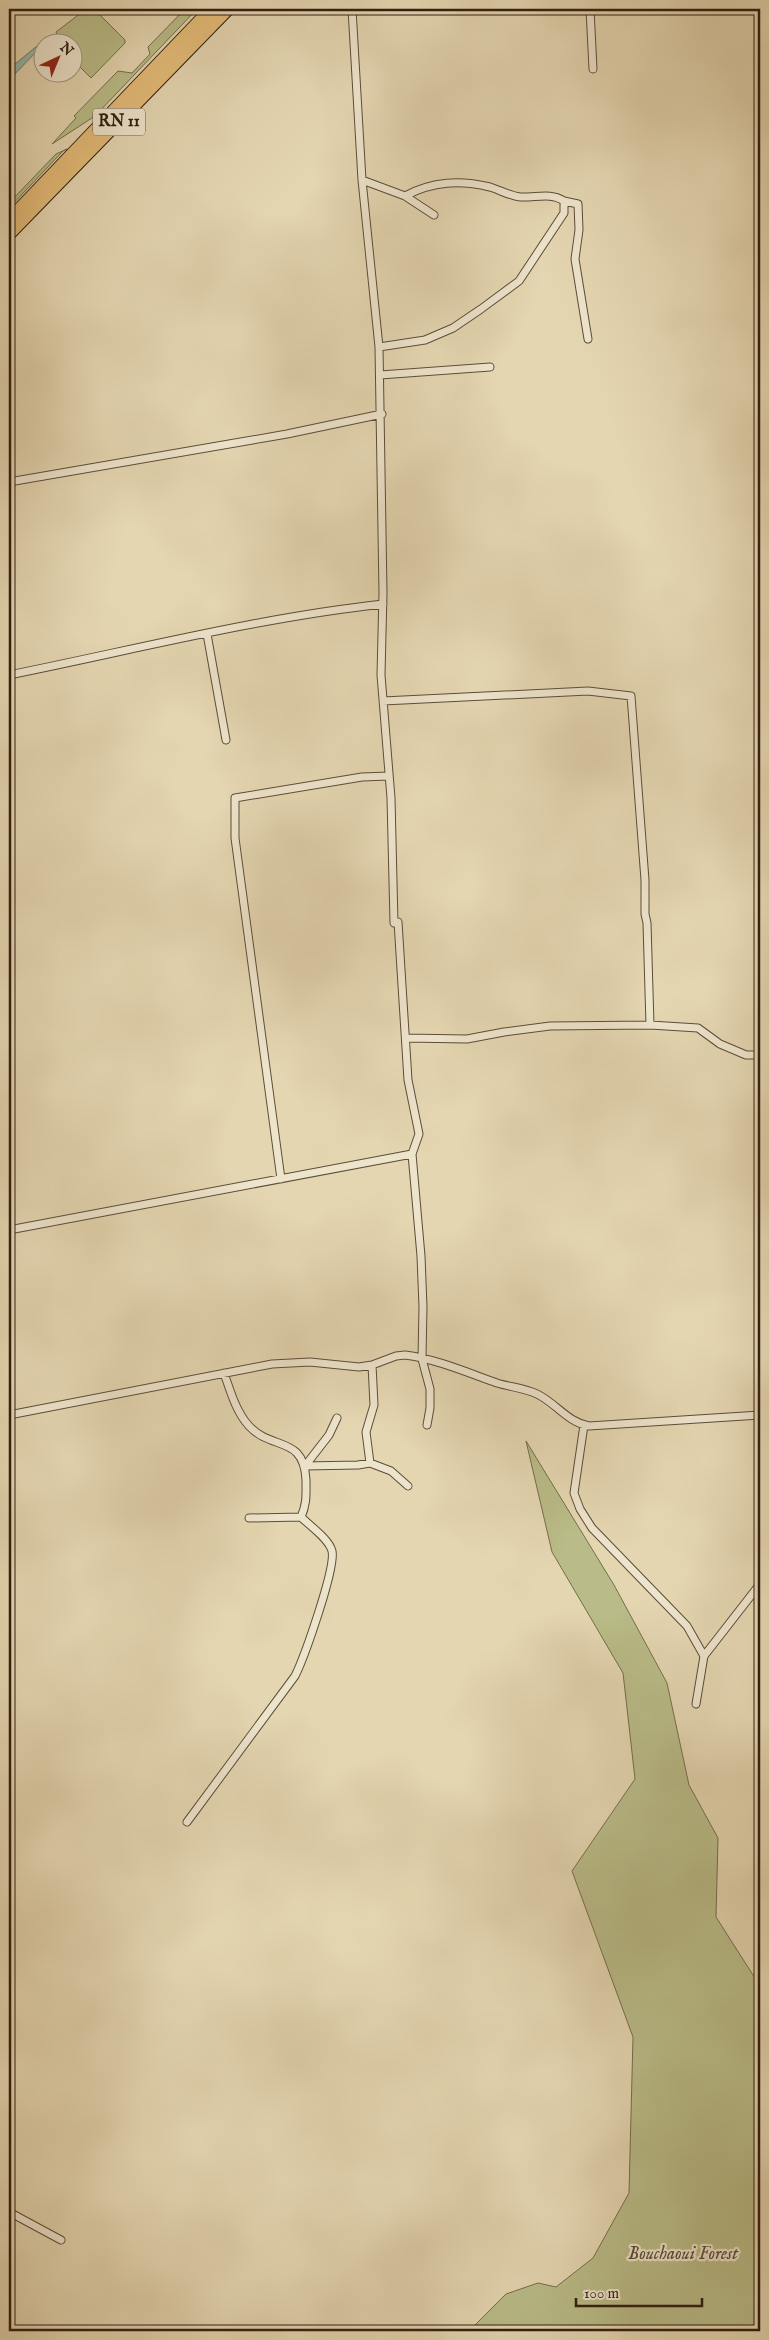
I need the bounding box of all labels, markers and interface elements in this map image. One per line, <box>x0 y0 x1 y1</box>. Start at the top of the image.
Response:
north arrow <box>32 32 82 82</box>
text: N <box>55 38 77 60</box>
road number: RN 11 <box>93 108 145 136</box>
park label: Bouchaoui Forest <box>628 2243 739 2266</box>
scale bar <box>576 2275 703 2307</box>
text: 100 m <box>584 2284 620 2303</box>

